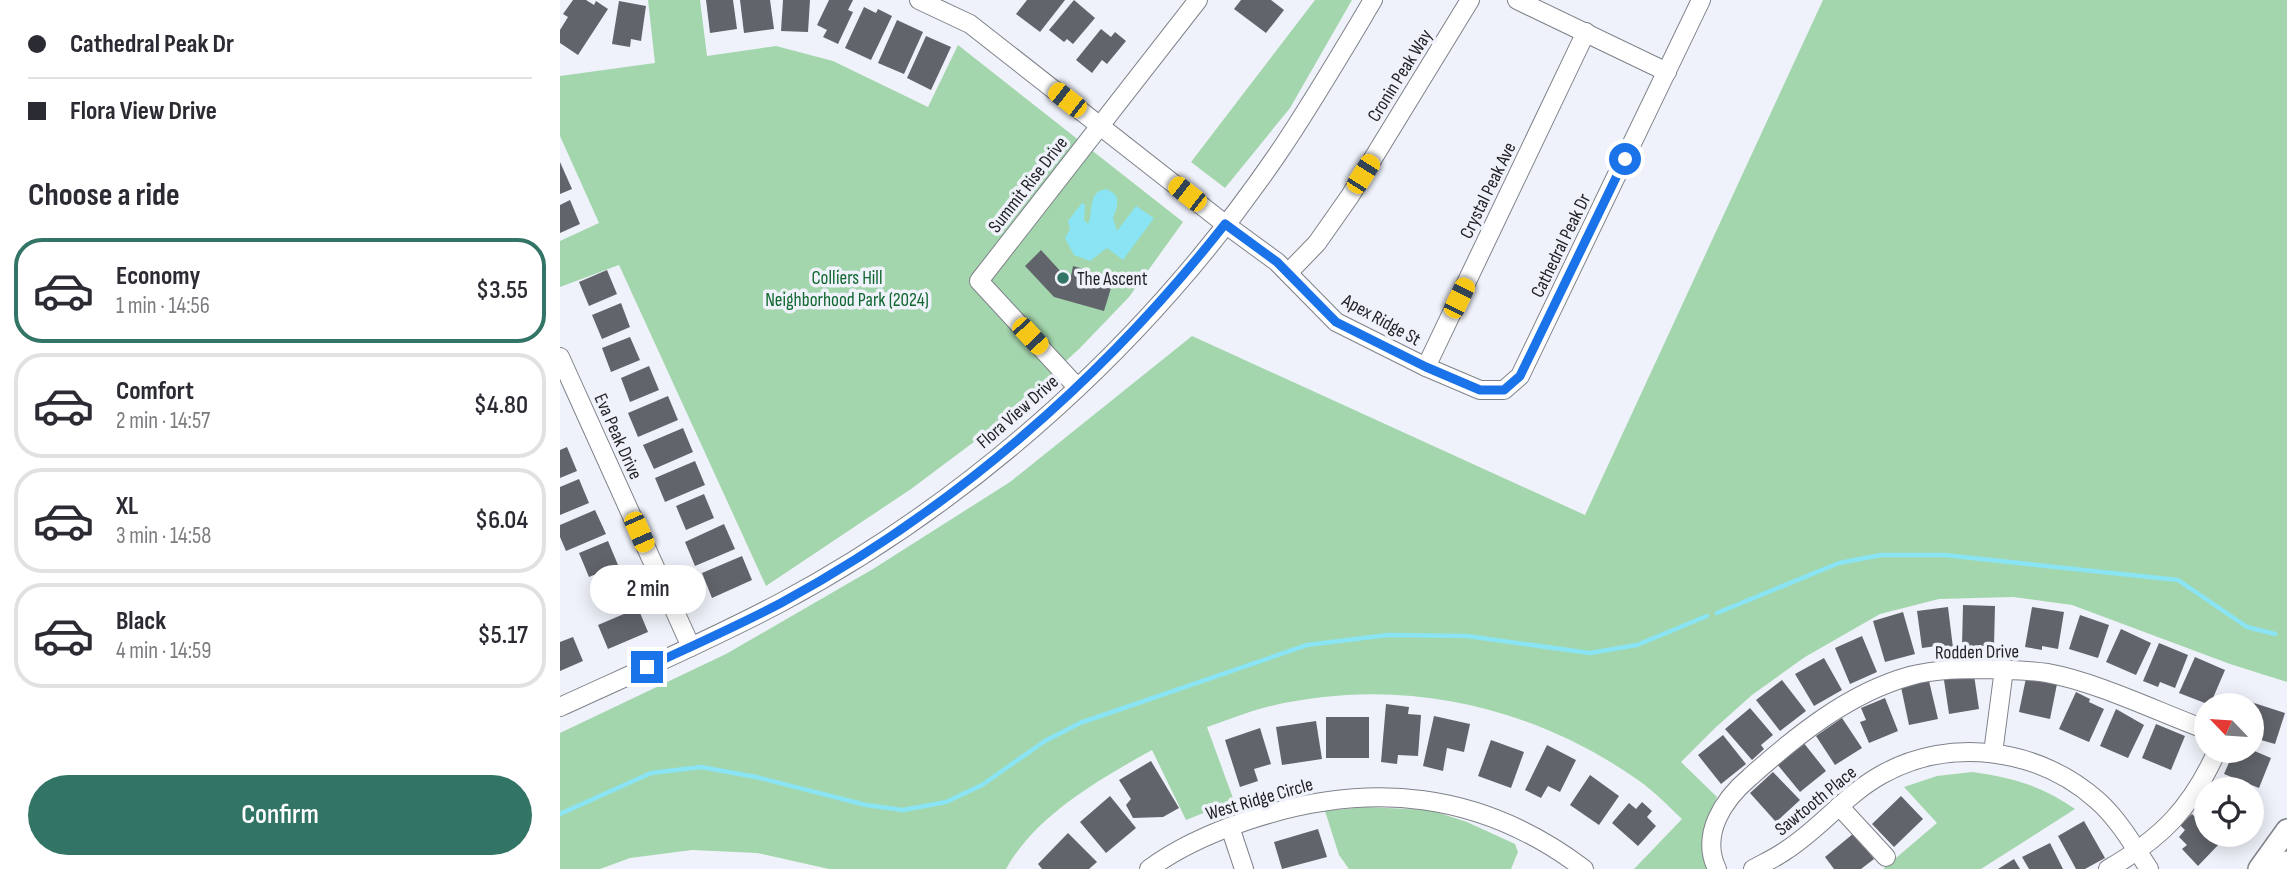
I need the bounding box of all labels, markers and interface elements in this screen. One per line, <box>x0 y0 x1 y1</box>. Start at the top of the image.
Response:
street label: Cronin Peak Way <box>1363 25 1438 126</box>
text: Cathedral Peak Dr <box>70 29 234 60</box>
car <box>1044 79 1091 121</box>
text: Flora View Drive <box>70 96 217 127</box>
street label: Summit Rise Drive <box>983 132 1073 238</box>
street label: Crystal Peak Ave <box>1455 139 1522 243</box>
route start <box>1609 143 1641 175</box>
car <box>1343 151 1384 197</box>
car <box>1164 173 1211 215</box>
text: Choose a ride <box>28 176 180 215</box>
street label: Cathedral Peak Dr <box>1526 189 1597 301</box>
icon: car <box>32 259 95 322</box>
text: Economy <box>116 261 200 292</box>
park label: Colliers Hill Neighborhood Park (2024) <box>765 267 929 312</box>
place label: The Ascent <box>1077 268 1148 291</box>
marker: The Ascent <box>1055 270 1071 286</box>
text: $3.55 <box>476 275 528 306</box>
car <box>1441 275 1478 321</box>
street label: Apex Ridge St <box>1337 289 1425 351</box>
text: 1 min · 14:56 <box>116 292 210 320</box>
car <box>1008 313 1053 359</box>
street label: Flora View Drive <box>972 370 1064 454</box>
icon: car <box>32 374 95 437</box>
text: Comfort <box>116 376 194 407</box>
text: $4.80 <box>474 390 528 421</box>
street label: Eva Peak Drive <box>588 390 647 483</box>
text: 2 min · 14:57 <box>116 407 210 435</box>
icon: car <box>32 489 95 552</box>
text: XL <box>116 491 138 522</box>
text: $6.04 <box>475 505 528 536</box>
car <box>621 509 658 555</box>
text: 3 min · 14:58 <box>116 522 211 550</box>
callout: 2 min <box>589 566 705 614</box>
text: 2 min <box>626 575 670 603</box>
icon: car <box>32 604 95 667</box>
text: Black <box>116 606 166 637</box>
text: $5.17 <box>478 620 528 651</box>
text: 4 min · 14:59 <box>116 637 211 665</box>
street label: Rodden Drive <box>1935 640 2019 665</box>
route end <box>631 651 663 683</box>
north arrow <box>2194 693 2264 763</box>
map controls <box>2194 693 2264 847</box>
street label: Sawtooth Place <box>1770 761 1861 841</box>
street label: West Ridge Circle <box>1203 773 1316 826</box>
button: Confirm <box>28 775 532 855</box>
button: locate <box>2194 777 2264 847</box>

